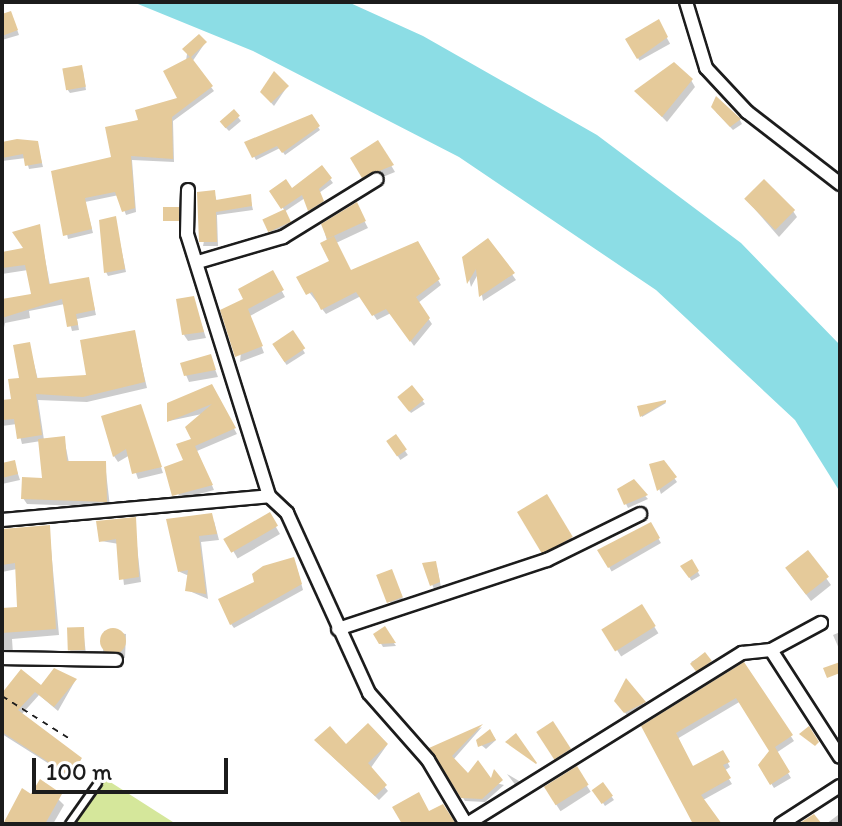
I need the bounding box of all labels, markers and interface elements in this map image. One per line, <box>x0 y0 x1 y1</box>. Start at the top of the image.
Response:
scale bar <box>36 742 232 792</box>
text: 100 m <box>46 757 112 786</box>

